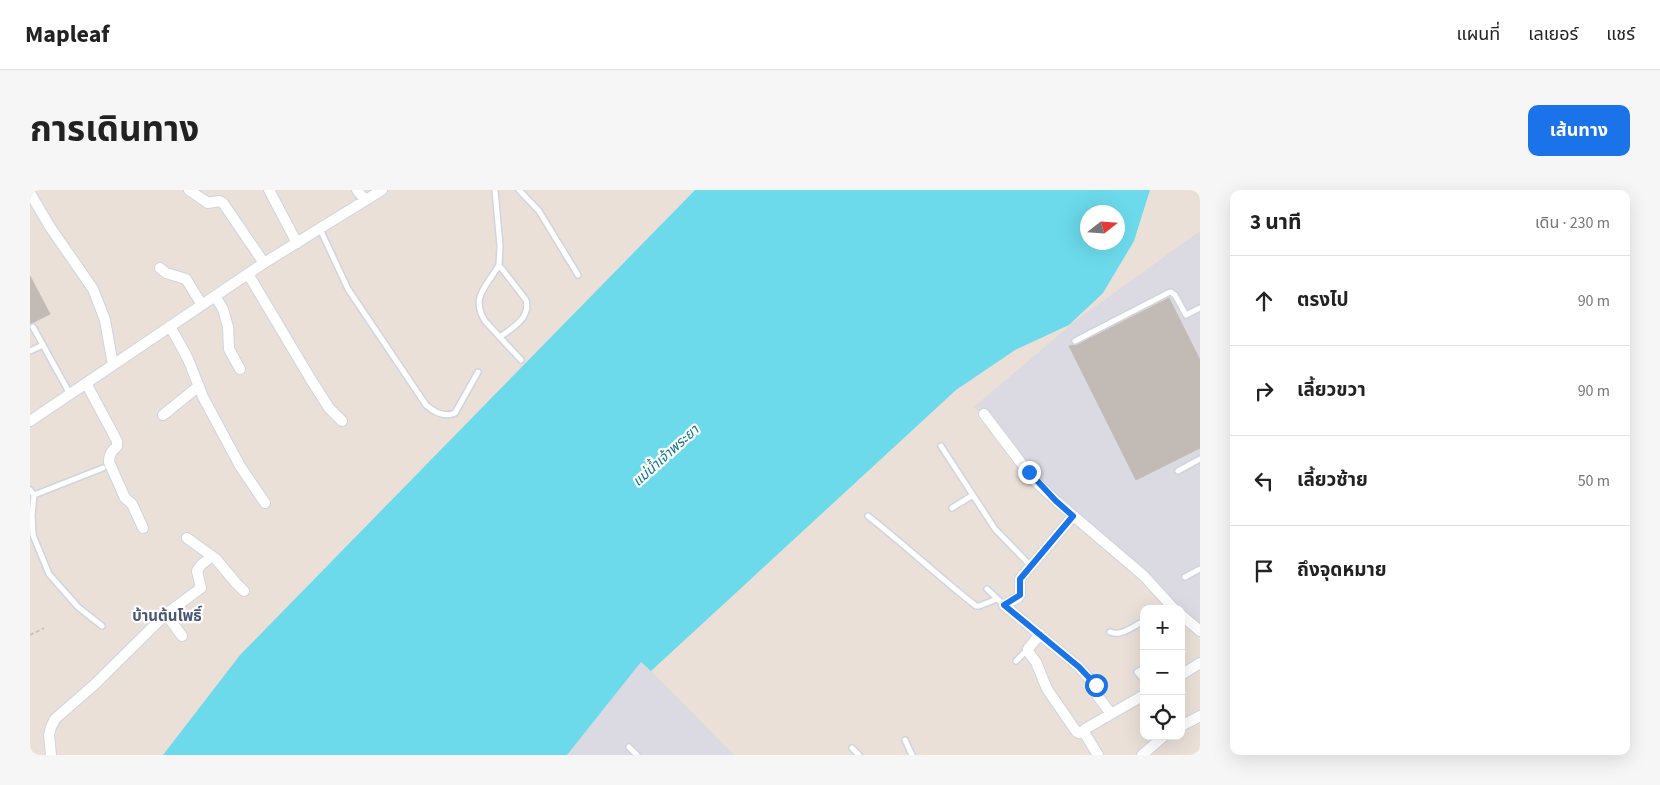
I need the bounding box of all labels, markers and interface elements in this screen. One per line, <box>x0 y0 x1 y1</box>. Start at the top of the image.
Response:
text: Mapleaf <box>25 17 110 52</box>
text: แผนที่ <box>1456 22 1500 47</box>
text: เลเยอร์ <box>1528 22 1578 47</box>
text: แชร์ <box>1606 22 1635 47</box>
text: การเดินทาง <box>30 105 199 155</box>
button: เส้นทาง <box>1528 105 1630 156</box>
north arrow <box>1080 205 1125 250</box>
text: 3 นาที <box>1250 207 1302 237</box>
text: เดิน · 230 m <box>1535 212 1610 234</box>
icon: ahead <box>1250 287 1278 315</box>
text: ตรงไป <box>1297 287 1349 314</box>
text: 90 m <box>1578 290 1610 312</box>
icon: right <box>1250 377 1278 405</box>
text: เลี้ยวขวา <box>1297 377 1366 404</box>
text: 90 m <box>1578 380 1610 402</box>
water label: แม่น้ำเจ้าพระยา <box>628 419 704 491</box>
route end <box>1018 461 1041 484</box>
icon: left <box>1250 467 1278 495</box>
text: เลี้ยวซ้าย <box>1297 467 1368 494</box>
text: 50 m <box>1578 470 1610 492</box>
icon: arrive <box>1250 557 1278 585</box>
text: ถึงจุดหมาย <box>1297 557 1387 584</box>
district label: บ้านต้นโพธิ์ <box>132 605 203 627</box>
map controls <box>1140 605 1185 740</box>
button: + <box>1140 605 1185 650</box>
button: − <box>1140 650 1185 695</box>
route start <box>1085 674 1108 697</box>
button: locate <box>1140 695 1185 740</box>

